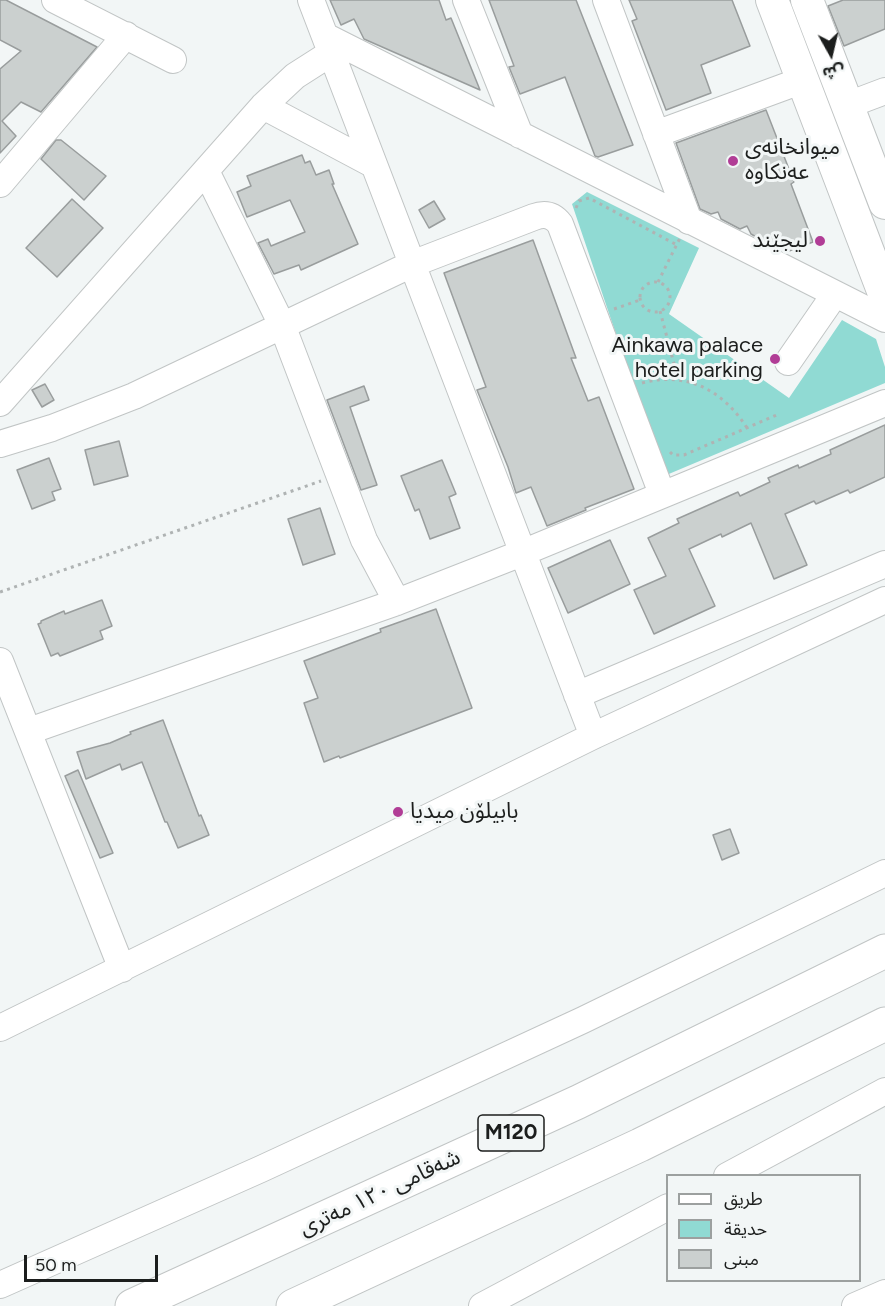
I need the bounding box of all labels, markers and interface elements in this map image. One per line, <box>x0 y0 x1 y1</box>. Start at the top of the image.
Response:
north arrow <box>801 24 861 84</box>
text: ش <box>821 61 846 83</box>
place label: میوانخانەی عەنکاوە <box>745 135 840 186</box>
marker: میوانخانەی عەنکاوە <box>726 154 740 168</box>
place label: لیجێند <box>753 228 808 254</box>
marker: لیجێند <box>813 234 827 248</box>
place label: Ainkawa palace hotel parking <box>611 333 763 384</box>
marker: Ainkawa palace hotel parking <box>768 352 782 366</box>
place label: بابیلۆن میدیا <box>410 799 518 825</box>
marker: بابیلۆن میدیا <box>391 805 405 819</box>
road number: M120 <box>478 1115 544 1151</box>
street label: شەقامی ١٢٠ مەتری <box>295 1144 465 1242</box>
legend <box>666 1174 861 1282</box>
text: طريق <box>724 1188 763 1210</box>
text: حديقة <box>724 1218 767 1240</box>
scale bar <box>27 1243 160 1281</box>
text: مبنى <box>724 1248 759 1270</box>
text: 50 m <box>35 1254 77 1276</box>

